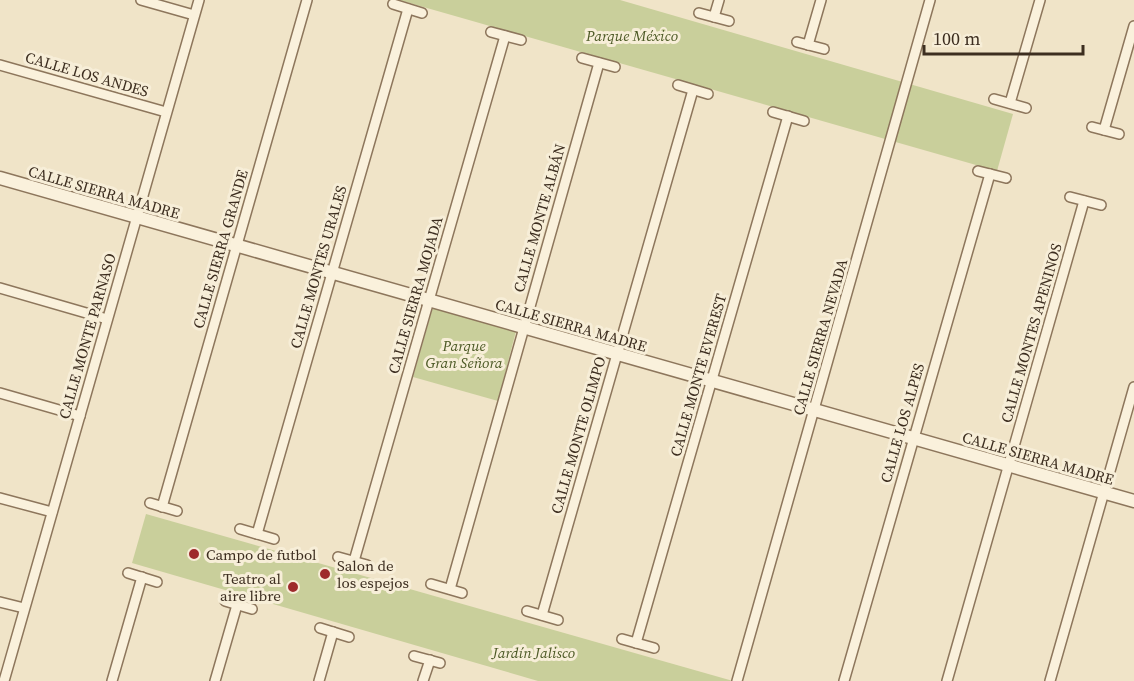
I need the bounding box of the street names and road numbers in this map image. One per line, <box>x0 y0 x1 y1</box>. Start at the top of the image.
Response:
street label: CALLE LOS ANDES <box>23 46 151 102</box>
street label: CALLE MONTE ALBÁN <box>508 141 570 295</box>
street label: CALLE SIERRA MADRE <box>26 160 182 224</box>
street label: CALLE SIERRA GRANDE <box>187 167 253 331</box>
street label: CALLE MONTES URALES <box>285 183 351 351</box>
street label: CALLE SIERRA MOJADA <box>383 214 448 376</box>
street label: CALLE MONTES APENINOS <box>995 240 1067 425</box>
street label: CALLE MONTE PARNASO <box>53 251 121 421</box>
street label: CALLE SIERRA NEVADA <box>788 256 852 418</box>
street label: CALLE MONTE EVEREST <box>665 291 731 459</box>
street label: CALLE SIERRA MADRE <box>493 293 649 357</box>
street label: CALLE MONTE OLIMPO <box>545 354 611 516</box>
street label: CALLE LOS ALPES <box>875 360 929 485</box>
street label: CALLE SIERRA MADRE <box>960 426 1116 490</box>

